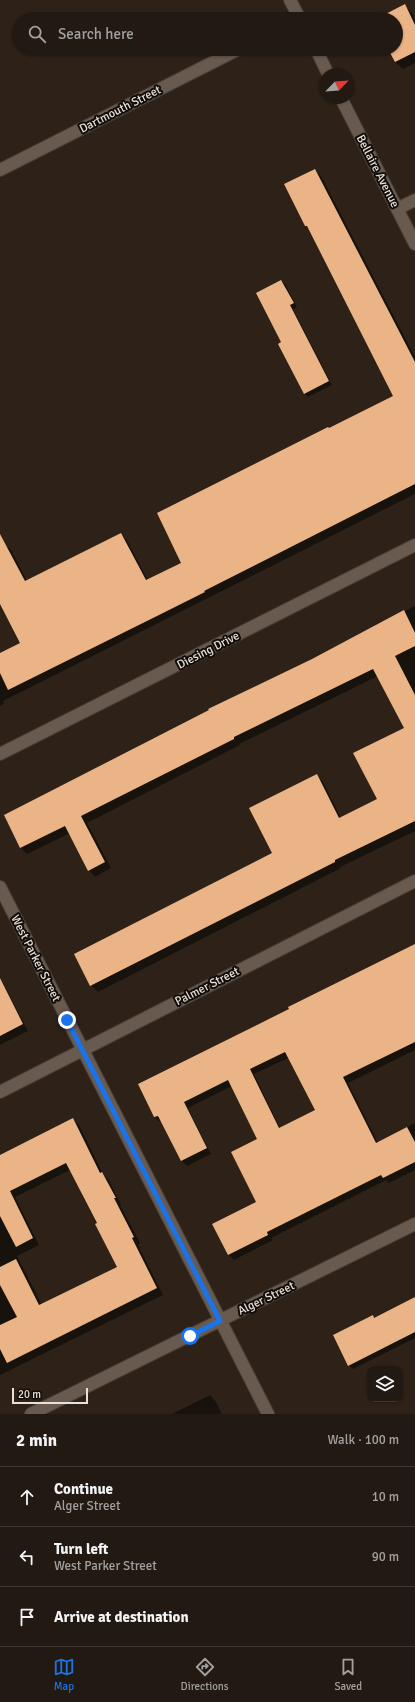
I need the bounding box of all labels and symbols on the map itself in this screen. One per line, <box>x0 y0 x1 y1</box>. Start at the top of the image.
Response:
north arrow <box>319 68 355 104</box>
street label: Dartmouth Street <box>77 82 164 136</box>
street label: Bellaire Avenue <box>353 132 402 210</box>
street label: Diesing Drive <box>175 628 242 673</box>
street label: West Parker Street <box>7 913 64 1004</box>
street label: Palmer Street <box>173 964 242 1009</box>
route end <box>58 1011 76 1029</box>
street label: Alger Street <box>235 1278 297 1319</box>
route start <box>181 1327 199 1345</box>
scale bar <box>12 1386 88 1405</box>

